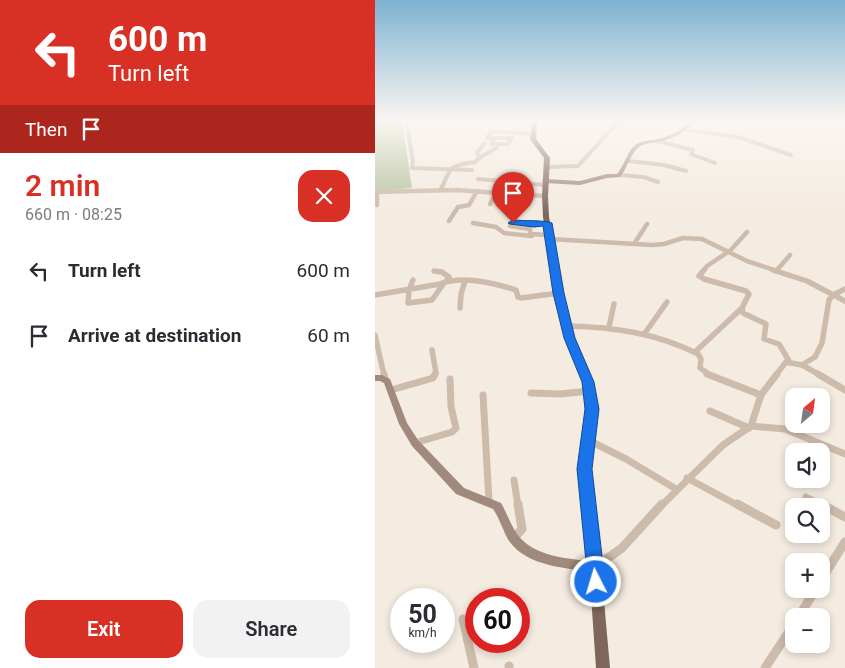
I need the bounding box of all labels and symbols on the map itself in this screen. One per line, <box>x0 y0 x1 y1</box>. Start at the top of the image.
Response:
pin <box>492 172 534 223</box>
north arrow <box>785 388 830 432</box>
position arrow <box>569 555 621 607</box>
speed limit sign: 60 <box>465 588 530 653</box>

